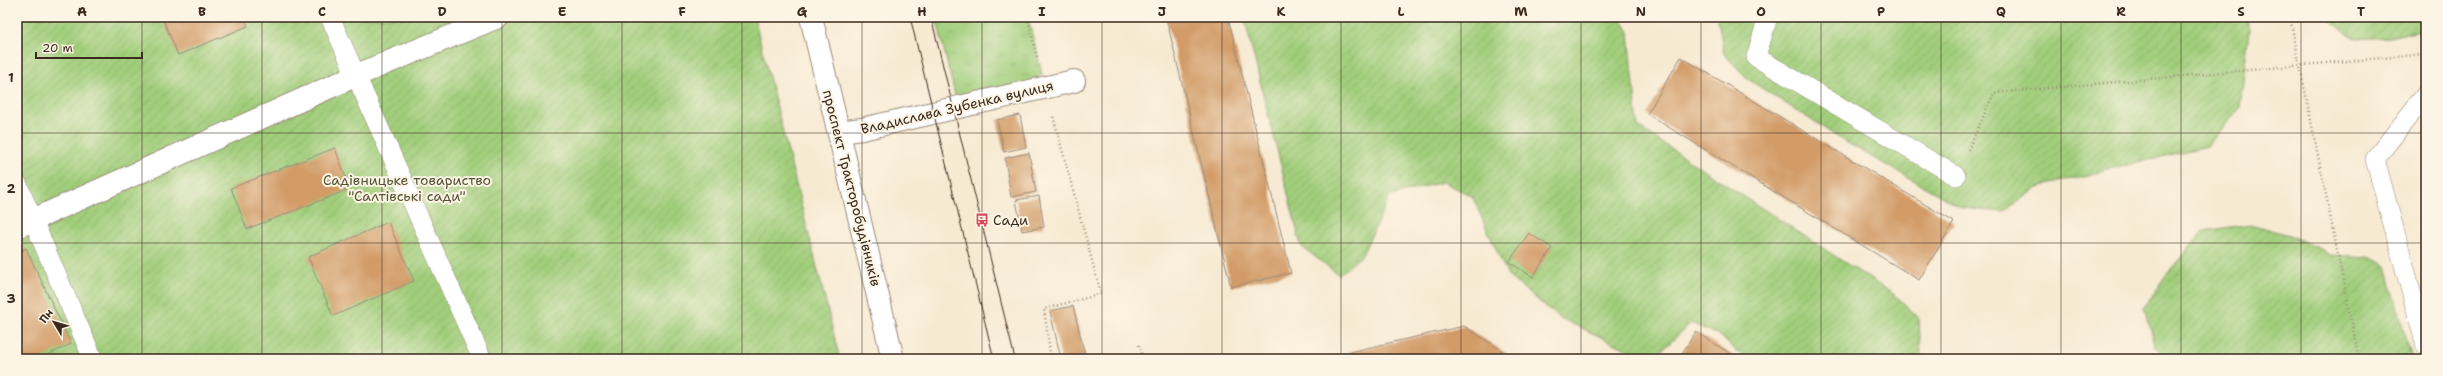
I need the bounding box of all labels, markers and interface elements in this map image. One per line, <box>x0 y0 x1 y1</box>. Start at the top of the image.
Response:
text: A <box>77 3 87 20</box>
text: B <box>198 3 206 20</box>
text: C <box>318 3 326 20</box>
text: D <box>437 3 447 20</box>
text: E <box>558 3 567 20</box>
text: F <box>678 3 686 20</box>
text: G <box>797 3 808 20</box>
text: H <box>917 3 927 20</box>
text: I <box>1038 3 1046 20</box>
text: J <box>1158 3 1166 20</box>
text: K <box>1277 3 1286 20</box>
text: L <box>1397 3 1405 20</box>
text: M <box>1514 3 1528 20</box>
text: N <box>1636 3 1646 20</box>
text: O <box>1756 3 1766 20</box>
text: P <box>1877 3 1885 20</box>
text: Q <box>1996 3 2006 20</box>
text: R <box>2116 3 2126 20</box>
text: S <box>2237 3 2245 20</box>
text: T <box>2357 3 2365 20</box>
scale bar <box>36 34 142 60</box>
text: 20 m <box>42 40 73 56</box>
text: 1 <box>8 69 14 86</box>
street label: Владислава Зубенка вулиця <box>859 76 1055 138</box>
street label: проспект Тракторобудівників <box>819 88 885 288</box>
park label: Садівницьке товариство "Салтівські сади" <box>323 171 491 205</box>
text: 2 <box>6 180 16 197</box>
place label: Сади <box>993 211 1028 229</box>
bus stop icon: Сади <box>974 212 990 228</box>
text: 3 <box>6 290 16 307</box>
north arrow <box>34 302 74 342</box>
text: Пн <box>36 306 57 326</box>

